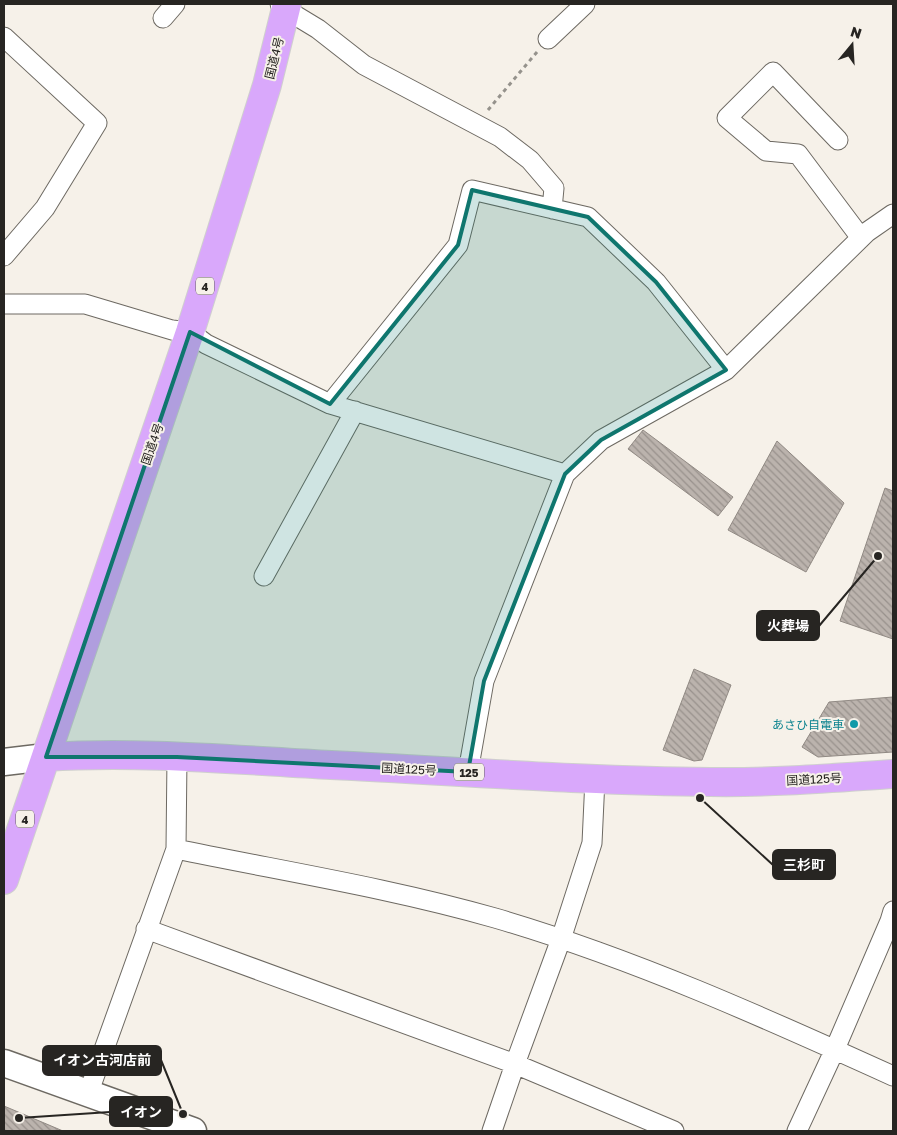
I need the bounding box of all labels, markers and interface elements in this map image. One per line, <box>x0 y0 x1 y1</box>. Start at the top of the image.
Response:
north arrow <box>827 20 877 70</box>
text: N <box>848 22 864 42</box>
street label: 国道4号 <box>261 35 287 81</box>
road number: 4 <box>196 278 214 294</box>
street label: 国道4号 <box>138 421 166 467</box>
callout: 火葬場 <box>757 611 819 640</box>
text: 火葬場 <box>767 617 809 634</box>
place label: あさひ自電車 <box>772 717 844 732</box>
marker: あさひ自電車 <box>848 718 860 730</box>
street label: 国道125号 <box>381 760 437 778</box>
road number: 125 <box>454 764 484 780</box>
street label: 国道125号 <box>786 770 842 788</box>
road number: 4 <box>16 811 34 828</box>
callout: 三杉町 <box>773 850 835 879</box>
text: 三杉町 <box>783 856 825 873</box>
callout: イオン古河店前 <box>43 1046 161 1075</box>
text: イオン古河店前 <box>53 1051 151 1068</box>
callout: イオン <box>110 1097 172 1126</box>
text: イオン <box>120 1103 162 1120</box>

